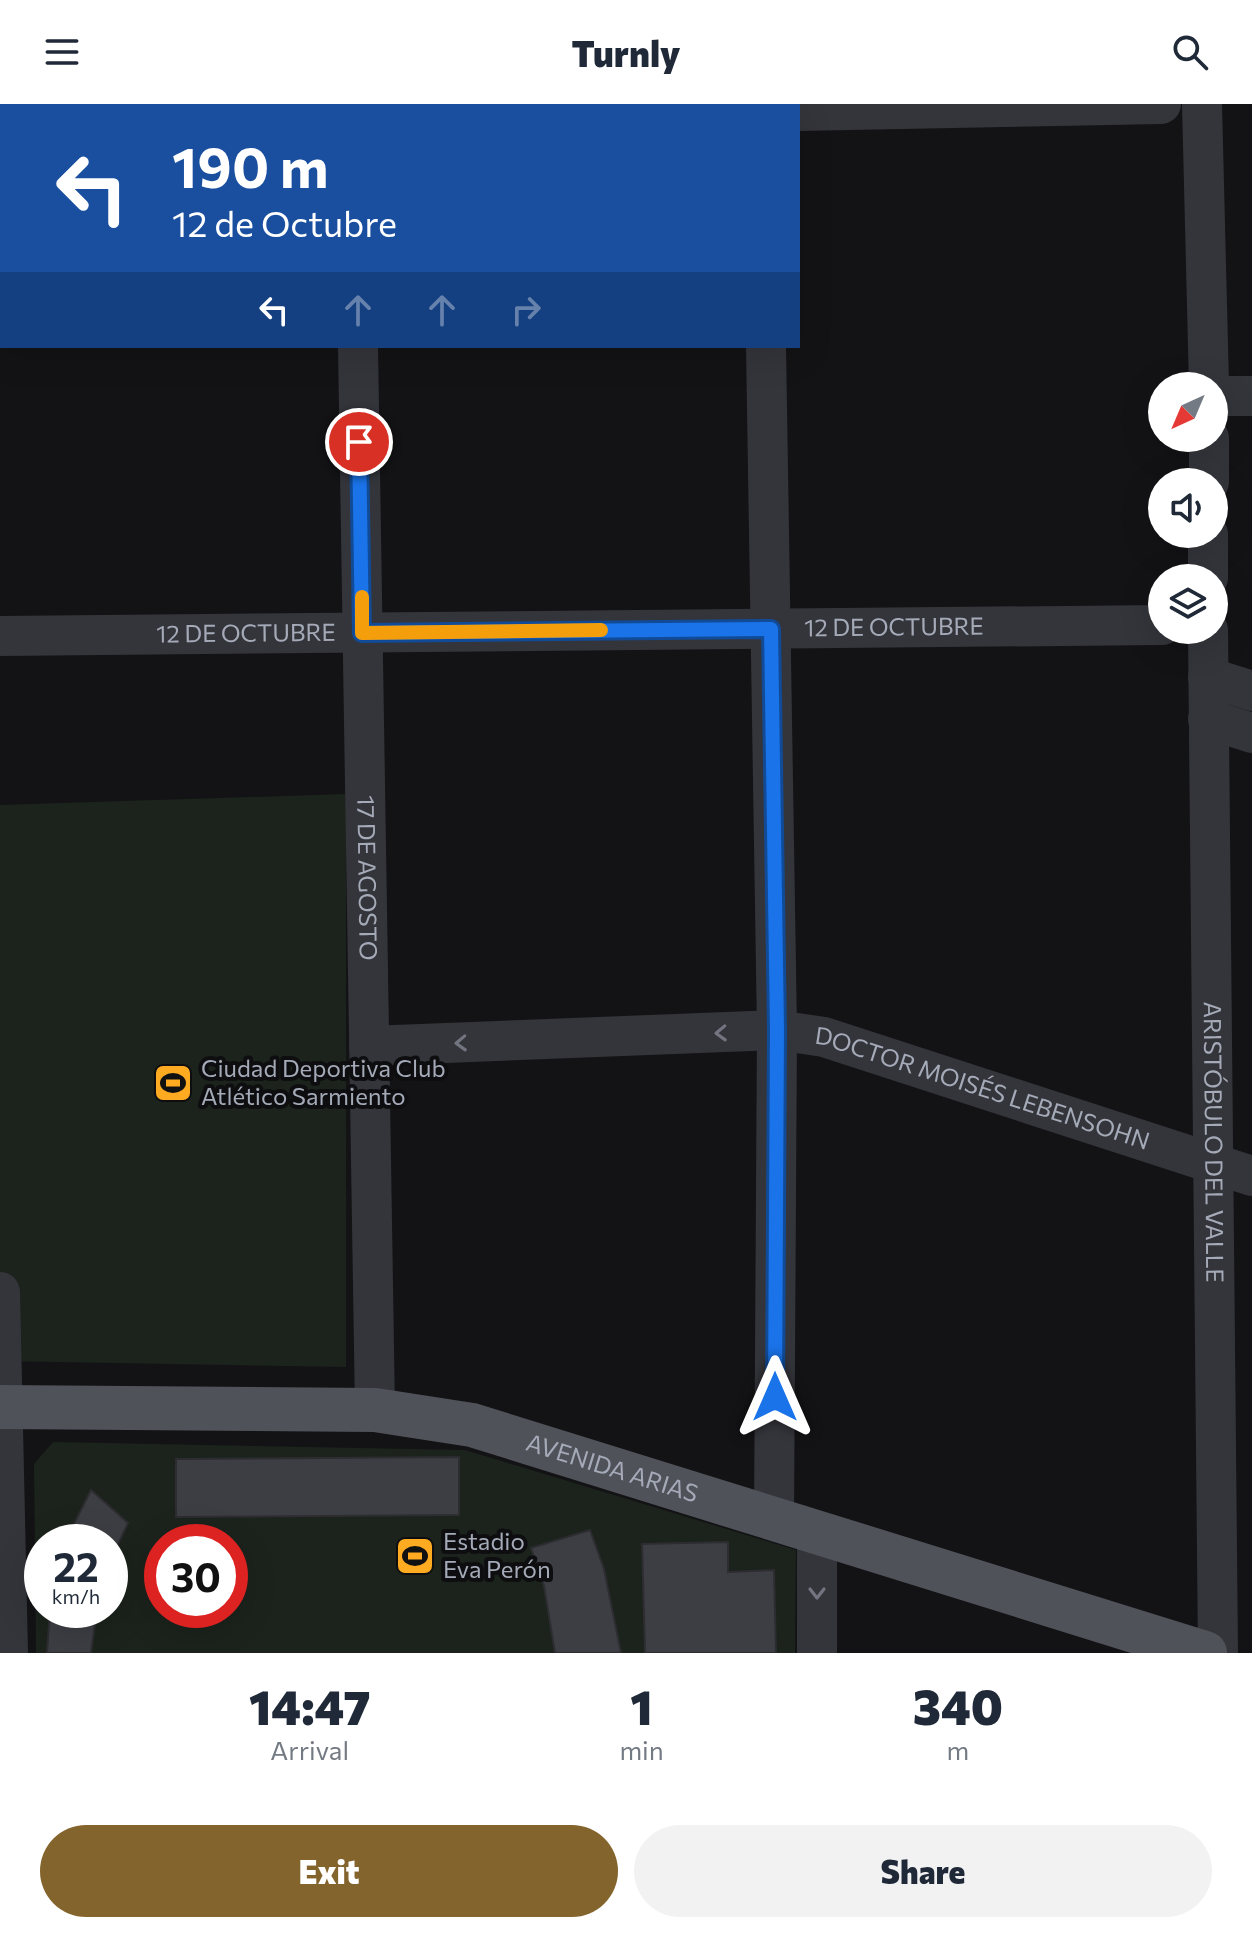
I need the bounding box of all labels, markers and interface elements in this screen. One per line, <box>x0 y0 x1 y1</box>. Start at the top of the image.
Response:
icon: menu <box>40 30 84 74</box>
text: Turnly <box>572 30 680 74</box>
icon: search <box>1168 30 1212 74</box>
text: 190 m <box>172 131 329 200</box>
icon: left <box>40 136 144 240</box>
text: 12 de Octubre <box>172 200 397 244</box>
icon: left <box>252 288 296 332</box>
icon: ahead <box>336 288 380 332</box>
icon: ahead <box>420 288 464 332</box>
icon: right <box>504 288 548 332</box>
north arrow <box>1148 372 1228 452</box>
map controls <box>1148 372 1228 644</box>
pin <box>325 408 393 476</box>
icon: arrive <box>337 420 381 464</box>
button: sound <box>1148 468 1228 548</box>
button: layers <box>1148 564 1228 644</box>
street label: 12 DE OCTUBRE <box>804 611 984 641</box>
street label: 12 DE OCTUBRE <box>156 617 336 648</box>
street label: 17 DE AGOSTO <box>352 795 384 961</box>
street label: ARISTÓBULO DEL VALLE <box>1199 1001 1230 1283</box>
street label: DOCTOR MOISÉS LEBENSOHN <box>813 1020 1154 1155</box>
one-way arrow <box>714 1024 727 1041</box>
one-way arrow <box>454 1034 467 1051</box>
place label: Ciudad Deportiva Club Atlético Sarmiento <box>201 1053 446 1110</box>
sports icon: Ciudad Deportiva Club Atlético Sarmiento <box>152 1062 194 1104</box>
position arrow <box>733 1355 817 1439</box>
street label: AVENIDA ARIAS <box>523 1427 702 1508</box>
speed limit sign: 30 <box>144 1524 248 1628</box>
place label: Estadio Eva Perón <box>443 1526 551 1583</box>
sports icon: Estadio Eva Perón <box>394 1535 436 1577</box>
text: 22 <box>53 1541 99 1590</box>
text: km/h <box>52 1584 100 1608</box>
one-way arrow <box>808 1587 826 1600</box>
text: 14:47 <box>249 1676 370 1735</box>
text: 1 <box>630 1676 653 1735</box>
text: 340 <box>913 1676 1003 1735</box>
text: Arrival <box>270 1734 349 1765</box>
text: min <box>619 1734 664 1765</box>
text: m <box>946 1734 969 1765</box>
button: Exit <box>40 1825 618 1917</box>
button: Share <box>634 1825 1212 1917</box>

